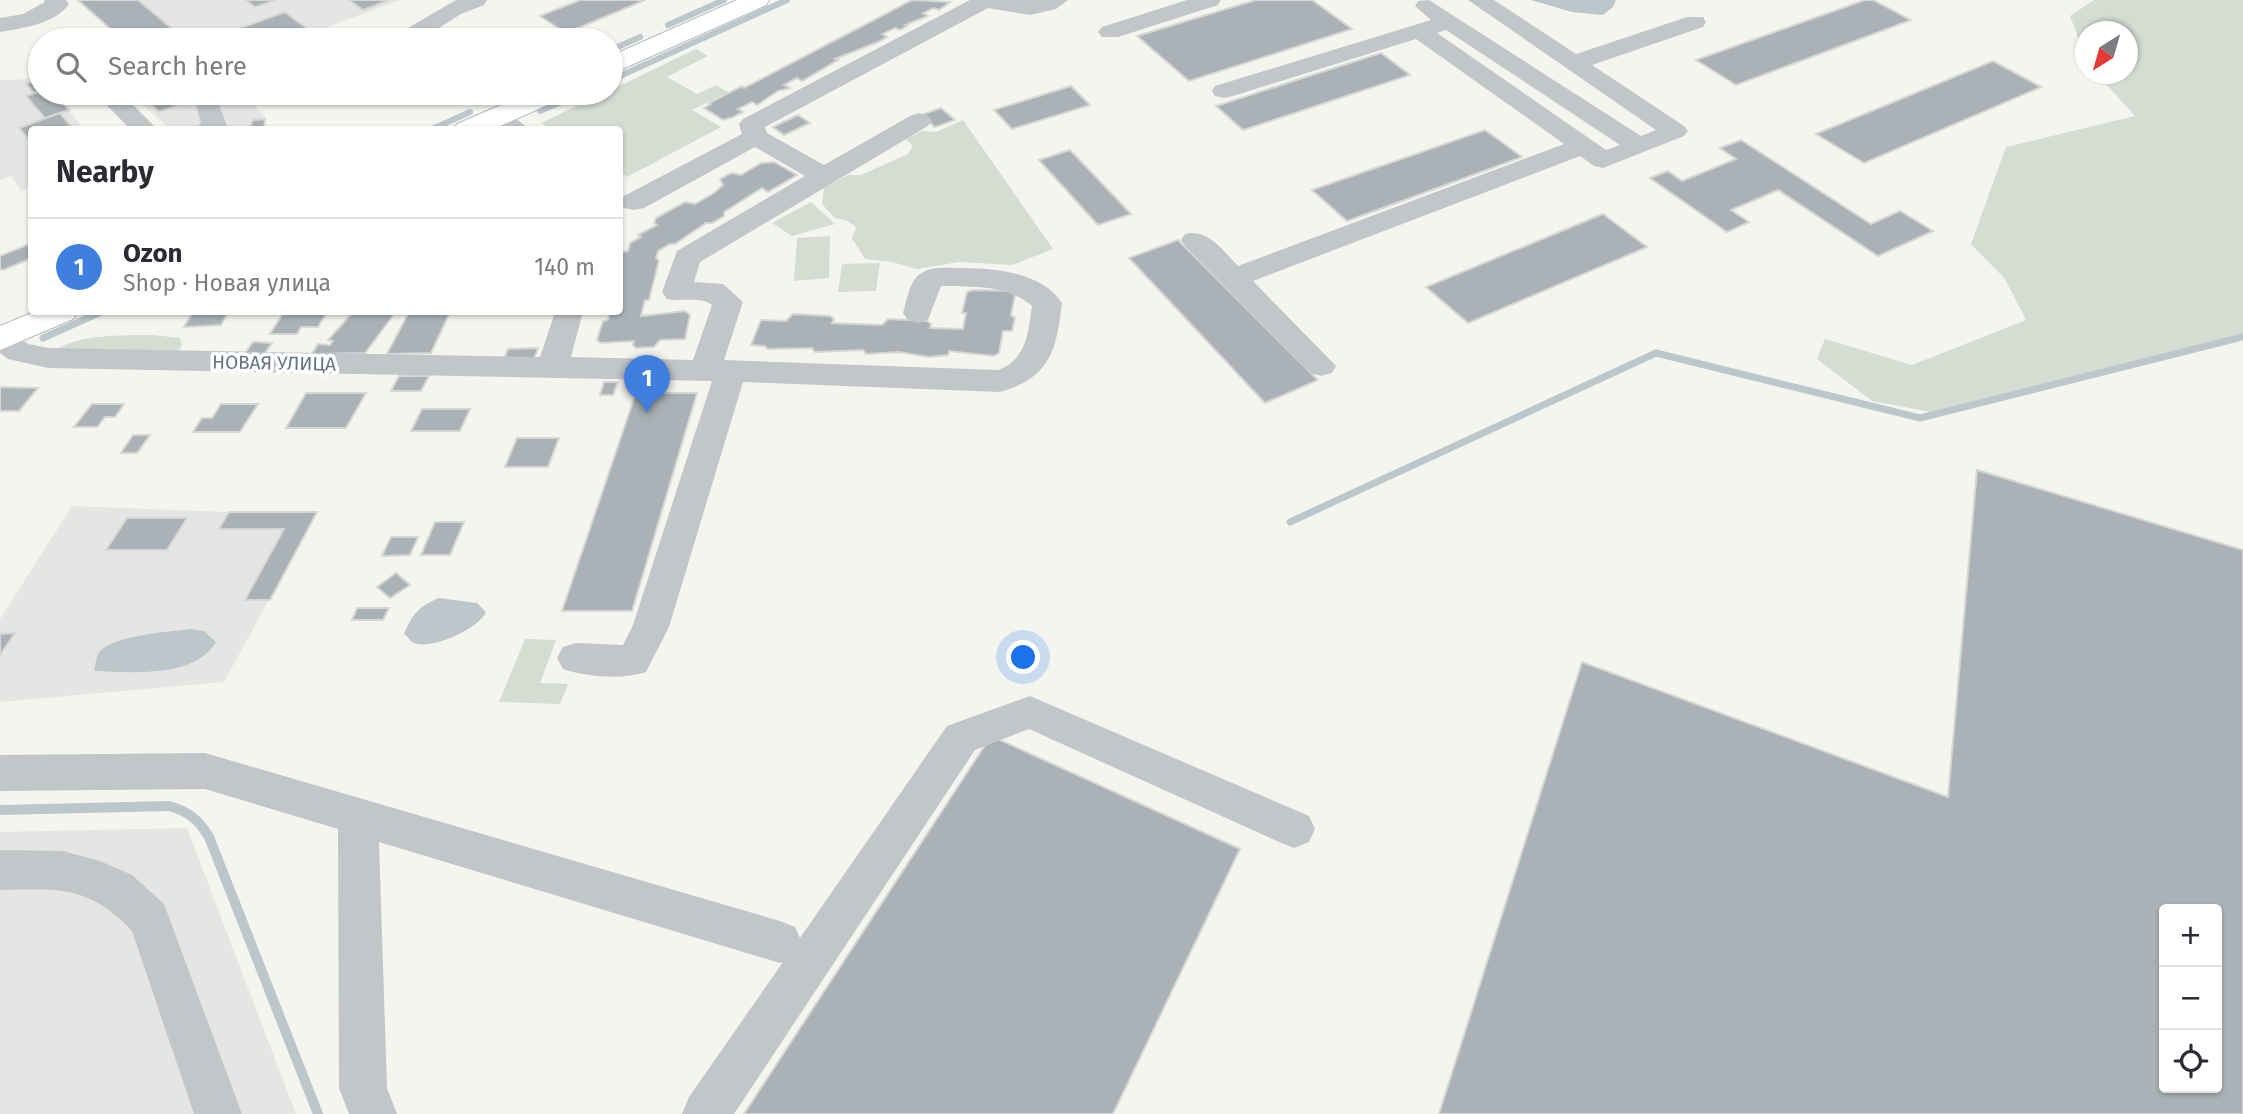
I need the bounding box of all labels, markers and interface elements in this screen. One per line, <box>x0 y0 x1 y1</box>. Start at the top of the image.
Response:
north arrow <box>2075 21 2138 84</box>
search box <box>28 28 623 105</box>
icon: search <box>52 48 90 86</box>
text: Search here <box>108 51 247 82</box>
text: Nearby <box>56 154 154 190</box>
text: Ozon <box>123 238 183 269</box>
text: 1 <box>74 253 84 281</box>
text: 140 m <box>534 253 595 281</box>
text: Shop · Новая улица <box>123 269 331 297</box>
street label: НОВАЯ УЛИЦА <box>212 350 336 376</box>
pin: 1 <box>624 355 670 413</box>
your location <box>1006 640 1040 674</box>
map controls <box>2159 904 2222 1093</box>
button: + <box>2159 904 2222 967</box>
button: − <box>2159 967 2222 1030</box>
button: locate <box>2159 1030 2222 1093</box>

